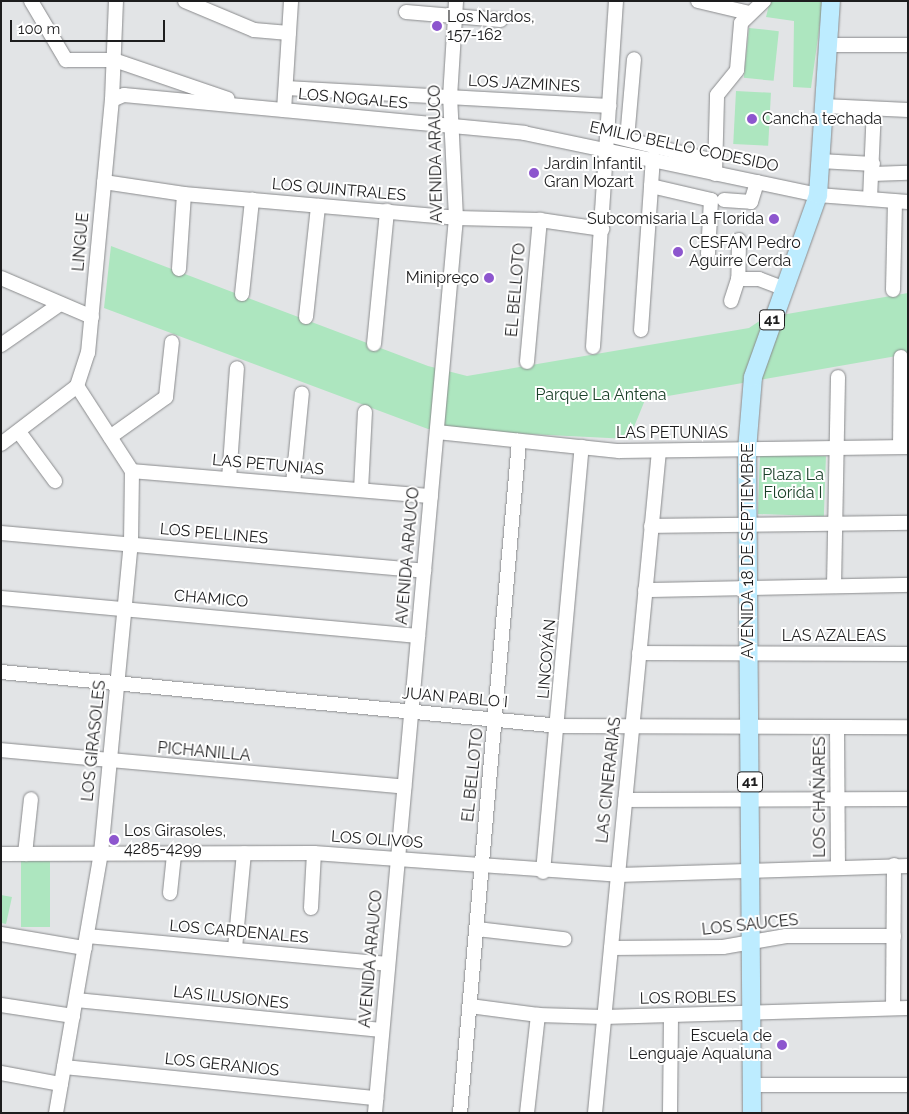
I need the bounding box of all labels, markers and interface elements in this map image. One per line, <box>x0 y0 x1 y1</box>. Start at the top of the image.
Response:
place label: Los Nardos, 157-162 <box>447 7 535 45</box>
scale bar <box>12 10 168 42</box>
text: 100 m <box>18 20 60 38</box>
marker: Los Nardos, 157-162 <box>431 20 443 32</box>
street label: LOS JAZMINES <box>467 71 581 97</box>
street label: AVENIDA ARAUCO <box>425 84 447 224</box>
street label: LOS NOGALES <box>297 85 409 113</box>
place label: Cancha techada <box>762 109 882 129</box>
marker: Cancha techada <box>746 113 758 125</box>
street label: EMILIO BELLO CODESIDO <box>588 118 780 176</box>
place label: Jardin Infantil Gran Mozart <box>544 154 642 192</box>
marker: Jardin Infantil Gran Mozart <box>528 167 540 179</box>
street label: LOS QUINTRALES <box>271 175 407 205</box>
place label: Subcomisaria La Florida <box>587 209 764 229</box>
street label: LINGUE <box>69 212 93 272</box>
marker: Subcomisaria La Florida <box>768 213 780 225</box>
place label: CESFAM Pedro Aguirre Cerda <box>689 233 801 271</box>
street label: EL BELLOTO <box>502 242 530 338</box>
marker: CESFAM Pedro Aguirre Cerda <box>671 245 685 259</box>
place label: Minipreço <box>406 268 479 288</box>
marker: Minipreço <box>483 272 495 284</box>
road number: 41 <box>758 308 786 332</box>
park label: Parque La Antena <box>535 385 667 405</box>
street label: LAS PETUNIAS <box>616 423 728 443</box>
street label: AVENIDA 18 DE SEPTIEMBRE <box>738 443 758 659</box>
street label: LAS PETUNIAS <box>211 451 325 479</box>
park label: Plaza La Florida I <box>762 465 824 503</box>
street label: AVENIDA ARAUCO <box>392 486 424 626</box>
street label: LOS PELLINES <box>159 520 269 548</box>
street label: CHAMICO <box>173 586 249 612</box>
street label: LINCOYÁN <box>534 618 560 700</box>
street label: LAS AZALEAS <box>782 626 886 646</box>
street label: LOS GIRASOLES <box>78 680 110 802</box>
street label: JUAN PABLO I <box>401 684 509 712</box>
street label: LAS CINERARIAS <box>593 716 625 844</box>
street label: EL BELLOTO <box>459 727 487 823</box>
street label: LOS CHAÑARES <box>810 736 830 858</box>
street label: PICHANILLA <box>157 738 251 766</box>
road number: 41 <box>736 770 764 794</box>
place label: Los Girasoles, 4285-4299 <box>124 821 226 859</box>
street label: LOS OLIVOS <box>330 827 424 853</box>
marker: Los Girasoles, 4285-4299 <box>108 834 120 846</box>
street label: AVENIDA ARAUCO <box>355 889 387 1029</box>
street label: LOS SAUCES <box>701 910 799 940</box>
street label: LOS CARDENALES <box>169 916 309 948</box>
street label: LAS ILUSIONES <box>172 982 290 1014</box>
street label: LOS ROBLES <box>640 988 736 1008</box>
place label: Escuela de Lenguaje Aqualuna <box>628 1026 772 1064</box>
marker: Escuela de Lenguaje Aqualuna <box>776 1039 788 1051</box>
street label: LOS GERANIOS <box>164 1049 280 1081</box>

